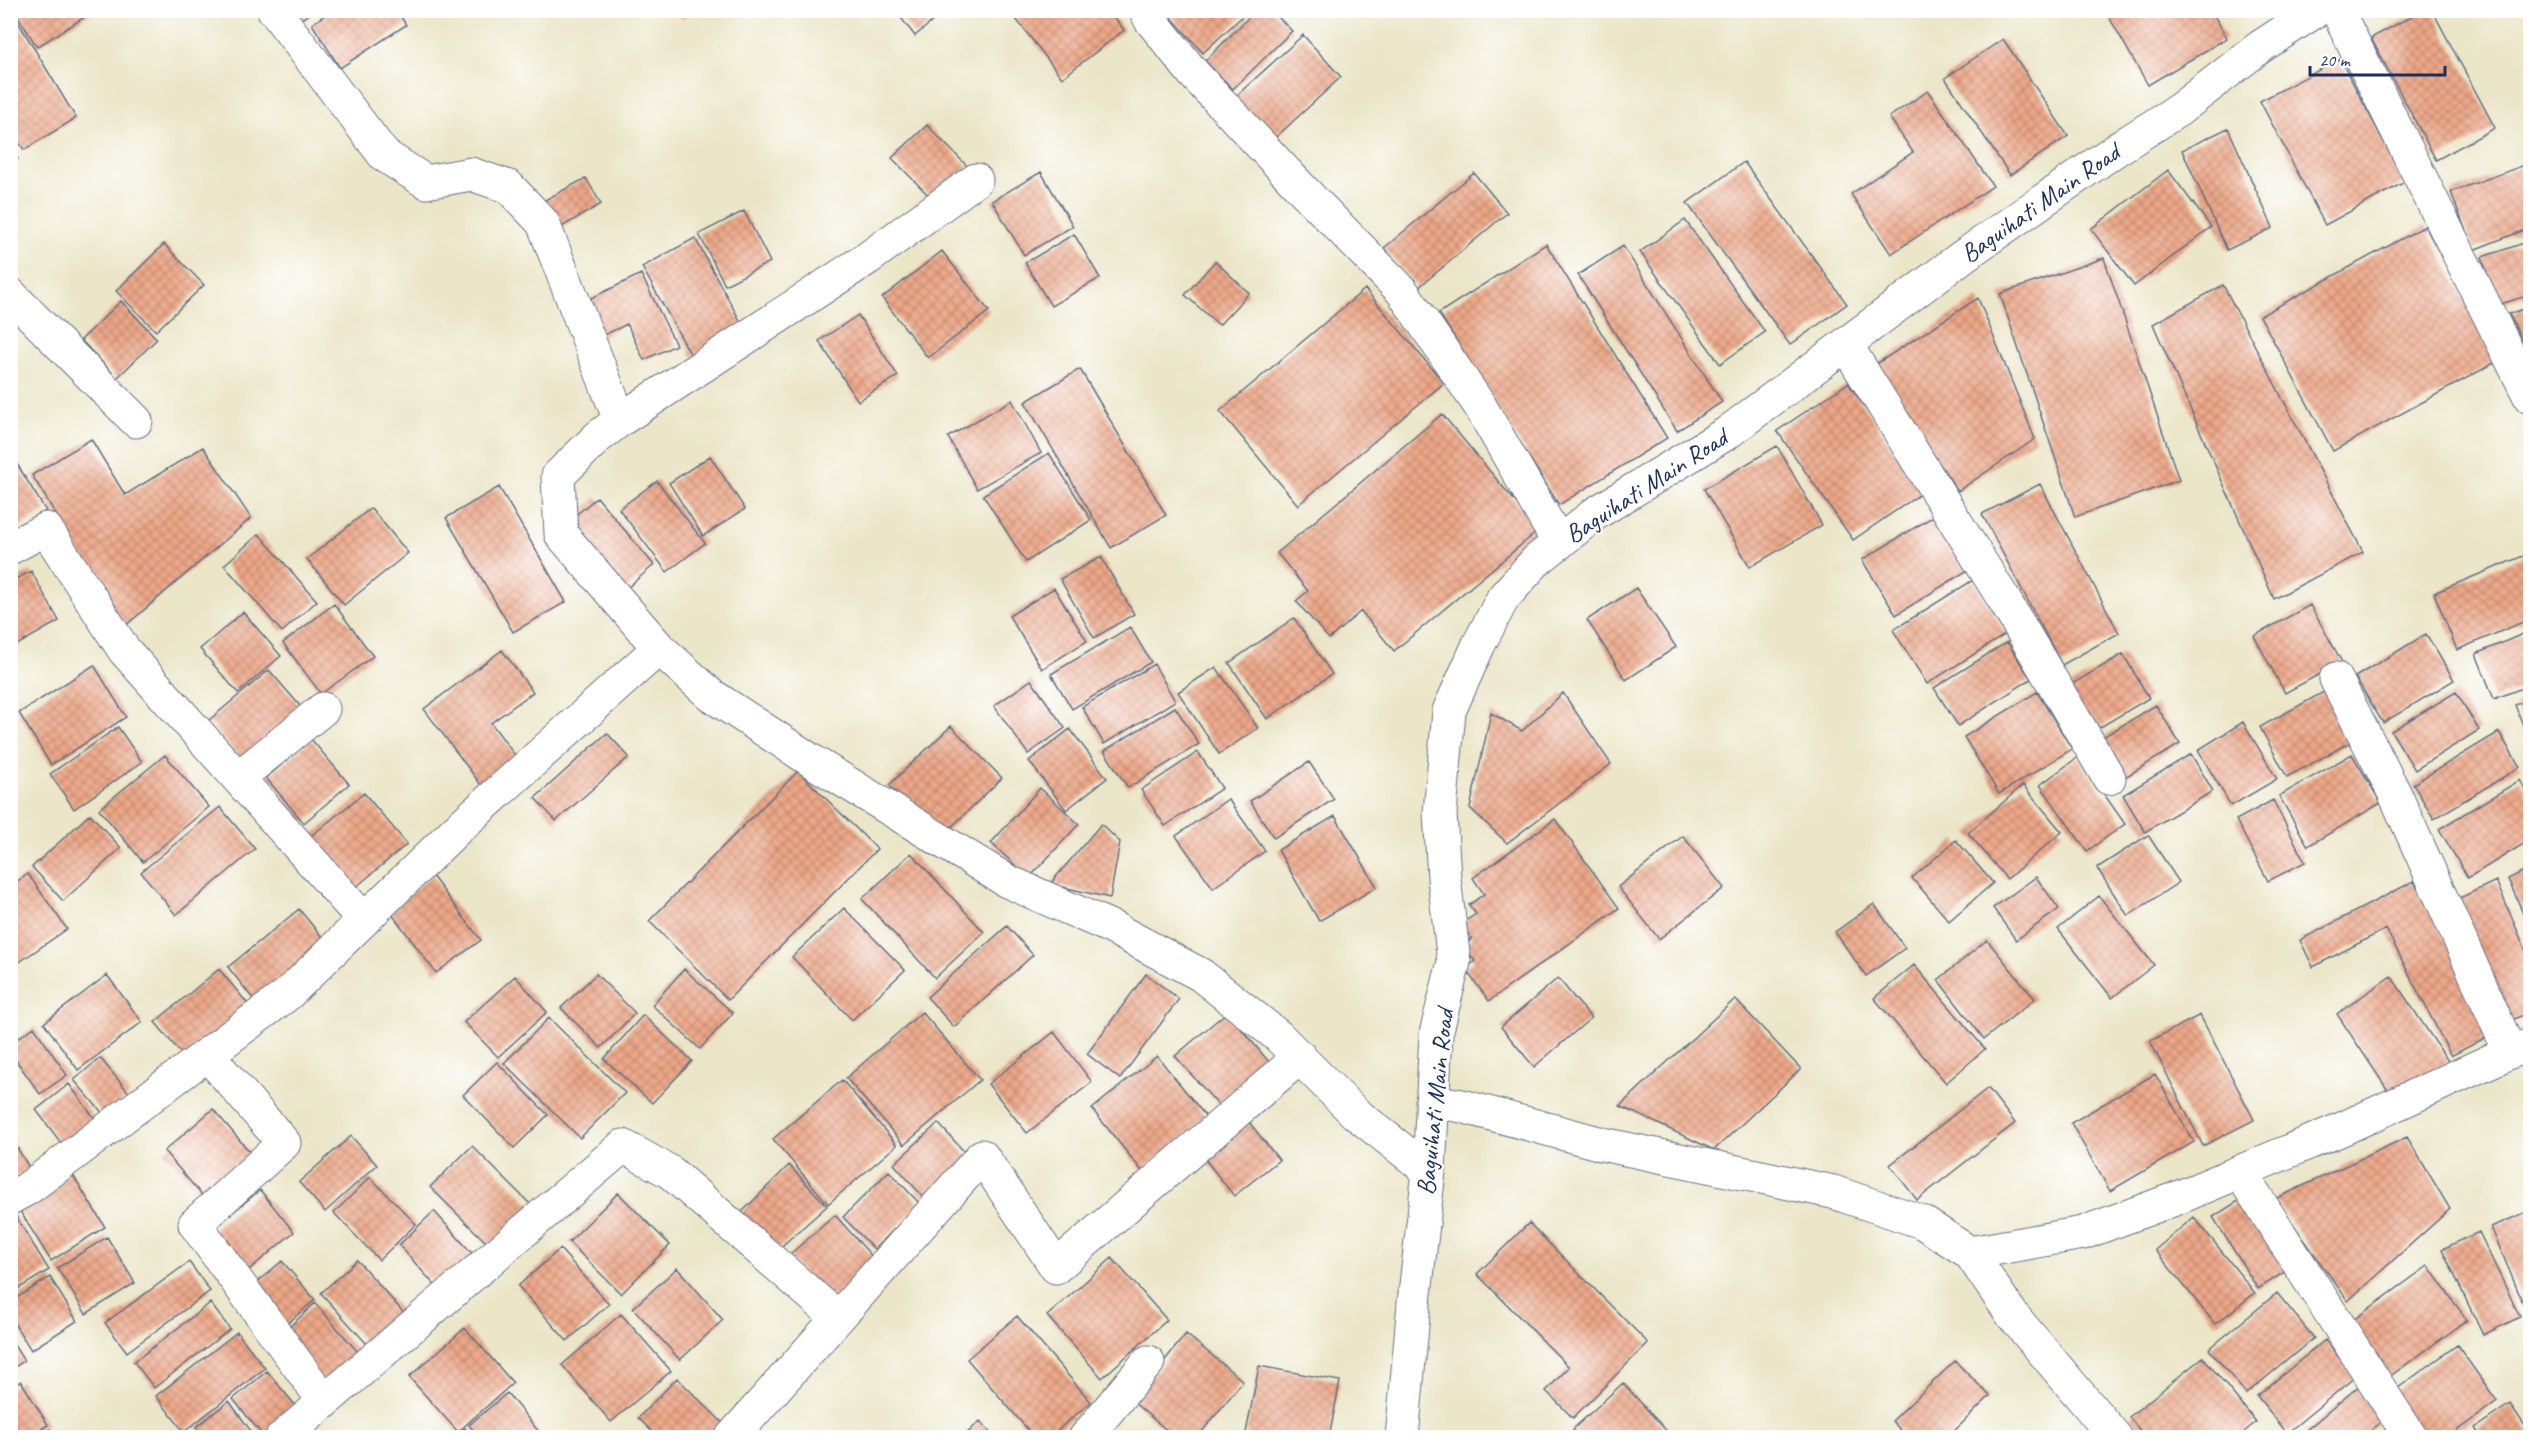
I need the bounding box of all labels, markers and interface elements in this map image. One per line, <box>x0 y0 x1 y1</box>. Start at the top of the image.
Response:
scale bar <box>2310 39 2445 77</box>
text: 20 m <box>2319 49 2352 71</box>
street label: Baguihati Main Road <box>1954 134 2129 270</box>
street label: Baguihati Main Road <box>1559 419 1736 551</box>
street label: Baguihati Main Road <box>1409 1004 1462 1197</box>

